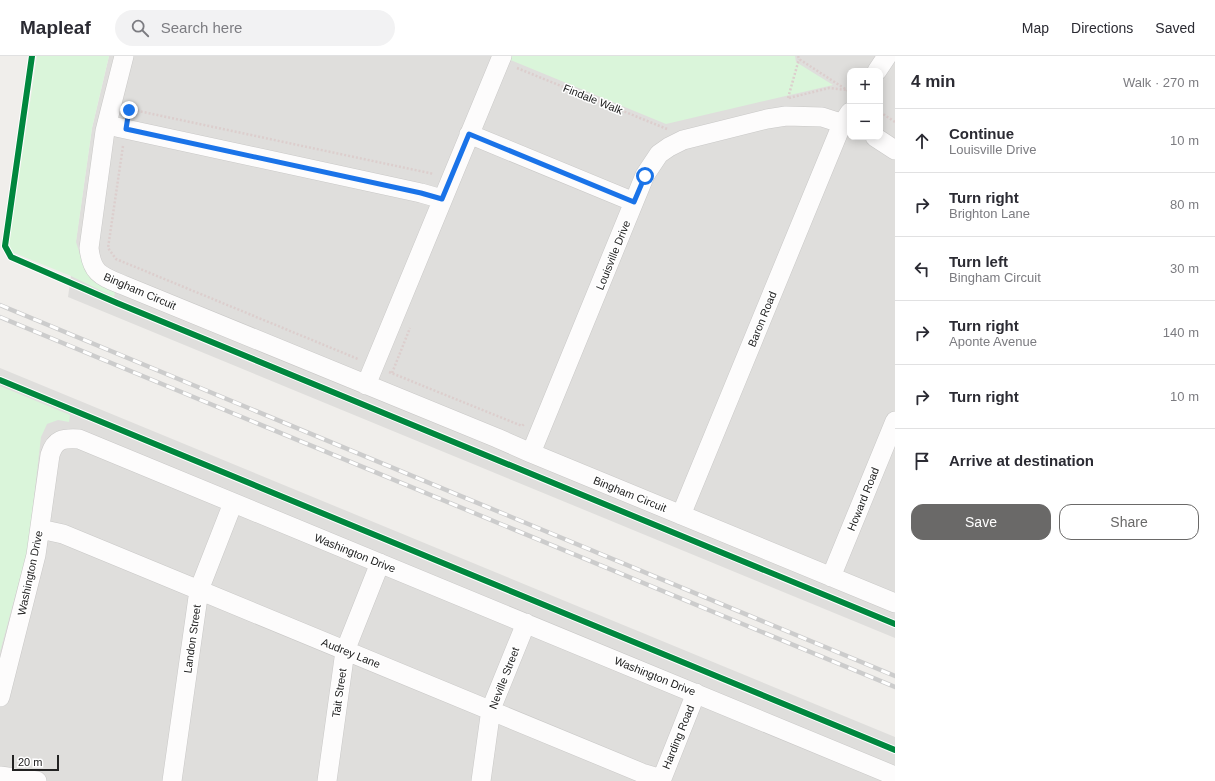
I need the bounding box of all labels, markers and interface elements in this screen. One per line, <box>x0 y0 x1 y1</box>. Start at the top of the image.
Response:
search box <box>115 10 395 46</box>
text: Mapleaf <box>20 17 91 38</box>
icon: search <box>129 17 151 39</box>
text: Search here <box>161 19 242 36</box>
text: Map <box>1022 20 1049 36</box>
text: Directions <box>1071 20 1133 36</box>
text: Saved <box>1155 20 1195 36</box>
map controls <box>847 68 883 140</box>
button: + <box>847 68 883 104</box>
text: 4 min <box>911 72 955 91</box>
text: Walk · 270 m <box>1123 75 1199 90</box>
street label: Findale Walk <box>561 82 625 117</box>
route end <box>120 101 138 119</box>
button: − <box>847 104 883 140</box>
text: Continue <box>949 125 1014 142</box>
icon: ahead <box>911 130 933 152</box>
text: 10 m <box>1170 133 1199 148</box>
text: Louisville Drive <box>949 142 1036 157</box>
route start <box>636 167 654 185</box>
text: Turn right <box>949 189 1019 206</box>
icon: right <box>911 194 933 216</box>
text: 80 m <box>1170 197 1199 212</box>
text: Brighton Lane <box>949 206 1030 221</box>
street label: Louisville Drive <box>594 218 632 292</box>
text: Turn left <box>949 253 1008 270</box>
icon: left <box>911 258 933 280</box>
text: 30 m <box>1170 261 1199 276</box>
street label: Bingham Circuit <box>102 270 178 312</box>
text: Bingham Circuit <box>949 270 1041 285</box>
street label: Baron Road <box>745 290 779 348</box>
text: Turn right <box>949 317 1019 334</box>
icon: right <box>911 322 933 344</box>
text: 140 m <box>1163 325 1199 340</box>
text: Aponte Avenue <box>949 334 1037 349</box>
icon: right <box>911 386 933 408</box>
text: Turn right <box>949 388 1019 405</box>
text: 10 m <box>1170 389 1199 404</box>
icon: arrive <box>911 450 933 472</box>
text: Arrive at destination <box>949 452 1094 469</box>
street label: Howard Road <box>845 466 881 532</box>
street label: Bingham Circuit <box>592 474 668 514</box>
button: Save <box>911 504 1051 540</box>
button: Share <box>1059 504 1199 540</box>
street label: Washington Drive <box>15 529 45 617</box>
street label: Washington Drive <box>313 531 397 575</box>
street label: Landon Street <box>181 604 203 674</box>
street label: Audrey Lane <box>320 636 382 670</box>
street label: Neville Street <box>487 645 521 711</box>
street label: Washington Drive <box>613 654 697 698</box>
street label: Tait Street <box>330 668 348 718</box>
street label: Harding Road <box>660 703 696 771</box>
scale bar <box>12 753 59 772</box>
text: 20 m <box>18 756 42 768</box>

